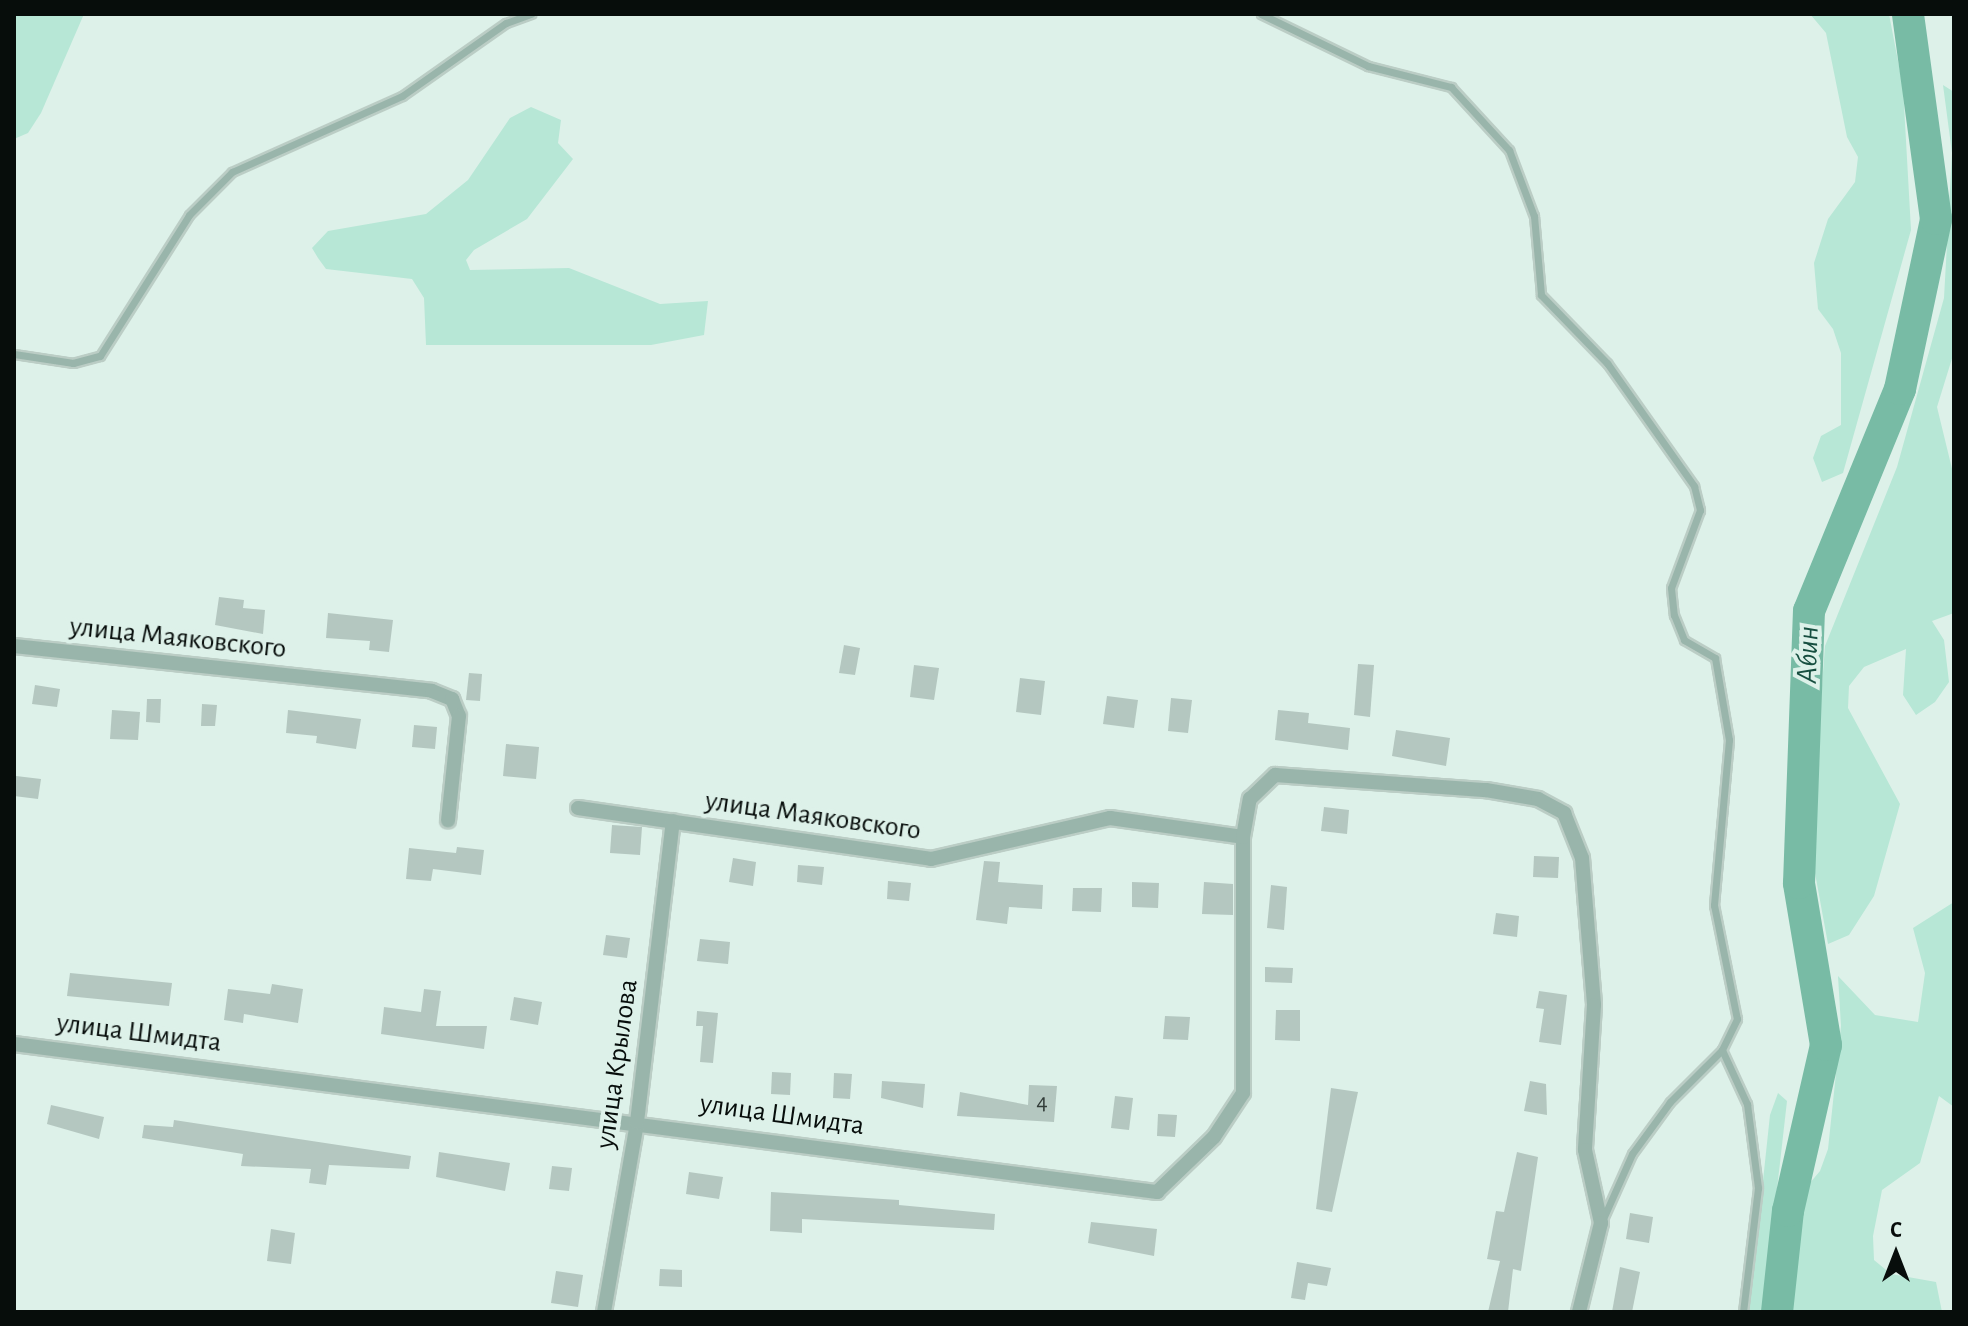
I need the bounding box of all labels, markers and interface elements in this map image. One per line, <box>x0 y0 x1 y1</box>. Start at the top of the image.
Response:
street label: улица Маяковского <box>68 610 288 666</box>
water label: Абин <box>1789 626 1827 684</box>
street label: улица Маяковского <box>703 784 923 848</box>
street label: улица Крылова <box>588 977 646 1151</box>
street label: улица Шмидта <box>55 1006 223 1060</box>
street label: улица Шмидта <box>698 1087 866 1143</box>
house number: 4 <box>1036 1089 1048 1117</box>
north arrow <box>1856 1214 1936 1294</box>
text: С <box>1890 1219 1902 1241</box>

